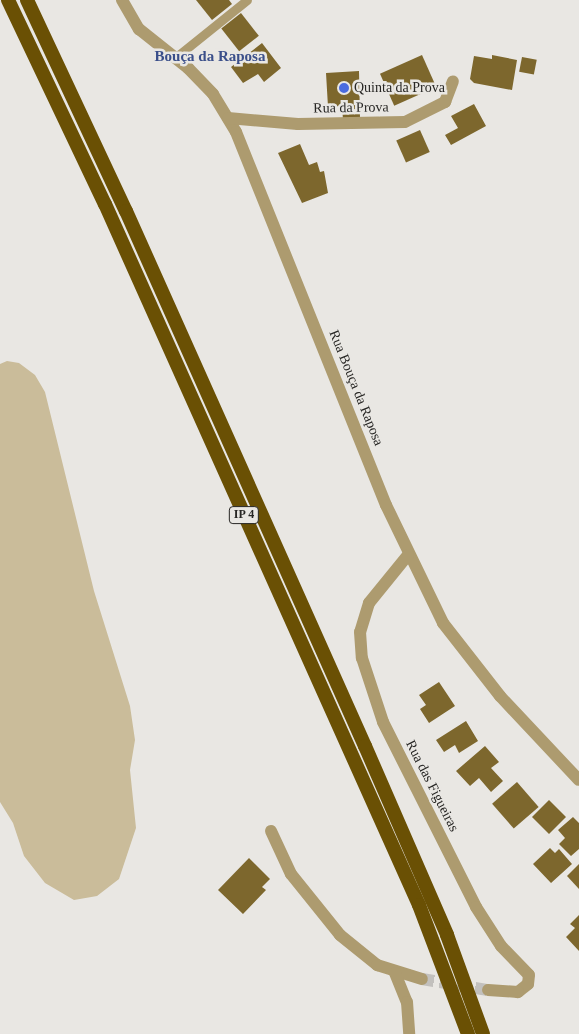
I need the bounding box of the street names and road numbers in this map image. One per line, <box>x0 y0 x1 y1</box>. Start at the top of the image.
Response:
street label: Rua da Prova <box>313 99 389 117</box>
street label: Rua Bouça da Raposa <box>325 328 387 448</box>
road number: IP 4 <box>228 506 260 524</box>
street label: Rua das Figueiras <box>402 737 462 835</box>

